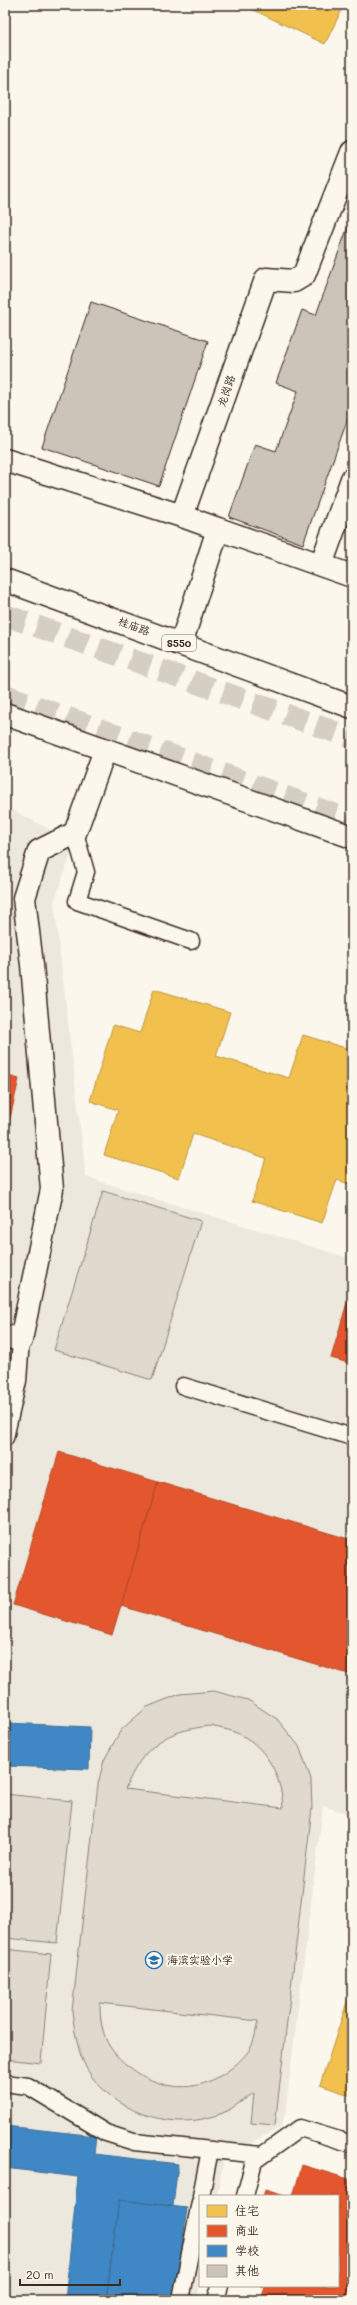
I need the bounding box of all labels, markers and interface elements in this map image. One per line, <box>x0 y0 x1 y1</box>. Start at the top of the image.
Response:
street label: 龙岗路 <box>213 373 238 409</box>
street label: 桂庙路 <box>116 613 152 638</box>
road number: S550 <box>162 635 196 651</box>
school or university icon: 海滨实验小学 <box>144 1950 164 1970</box>
place label: 海滨实验小学 <box>167 1952 233 1967</box>
legend <box>199 2195 339 2287</box>
text: 住宅 <box>235 2202 259 2218</box>
text: 商业 <box>235 2222 259 2238</box>
text: 学校 <box>235 2242 259 2258</box>
scale bar <box>20 2261 120 2287</box>
text: 其他 <box>235 2262 259 2278</box>
text: 20 m <box>26 2266 54 2282</box>

